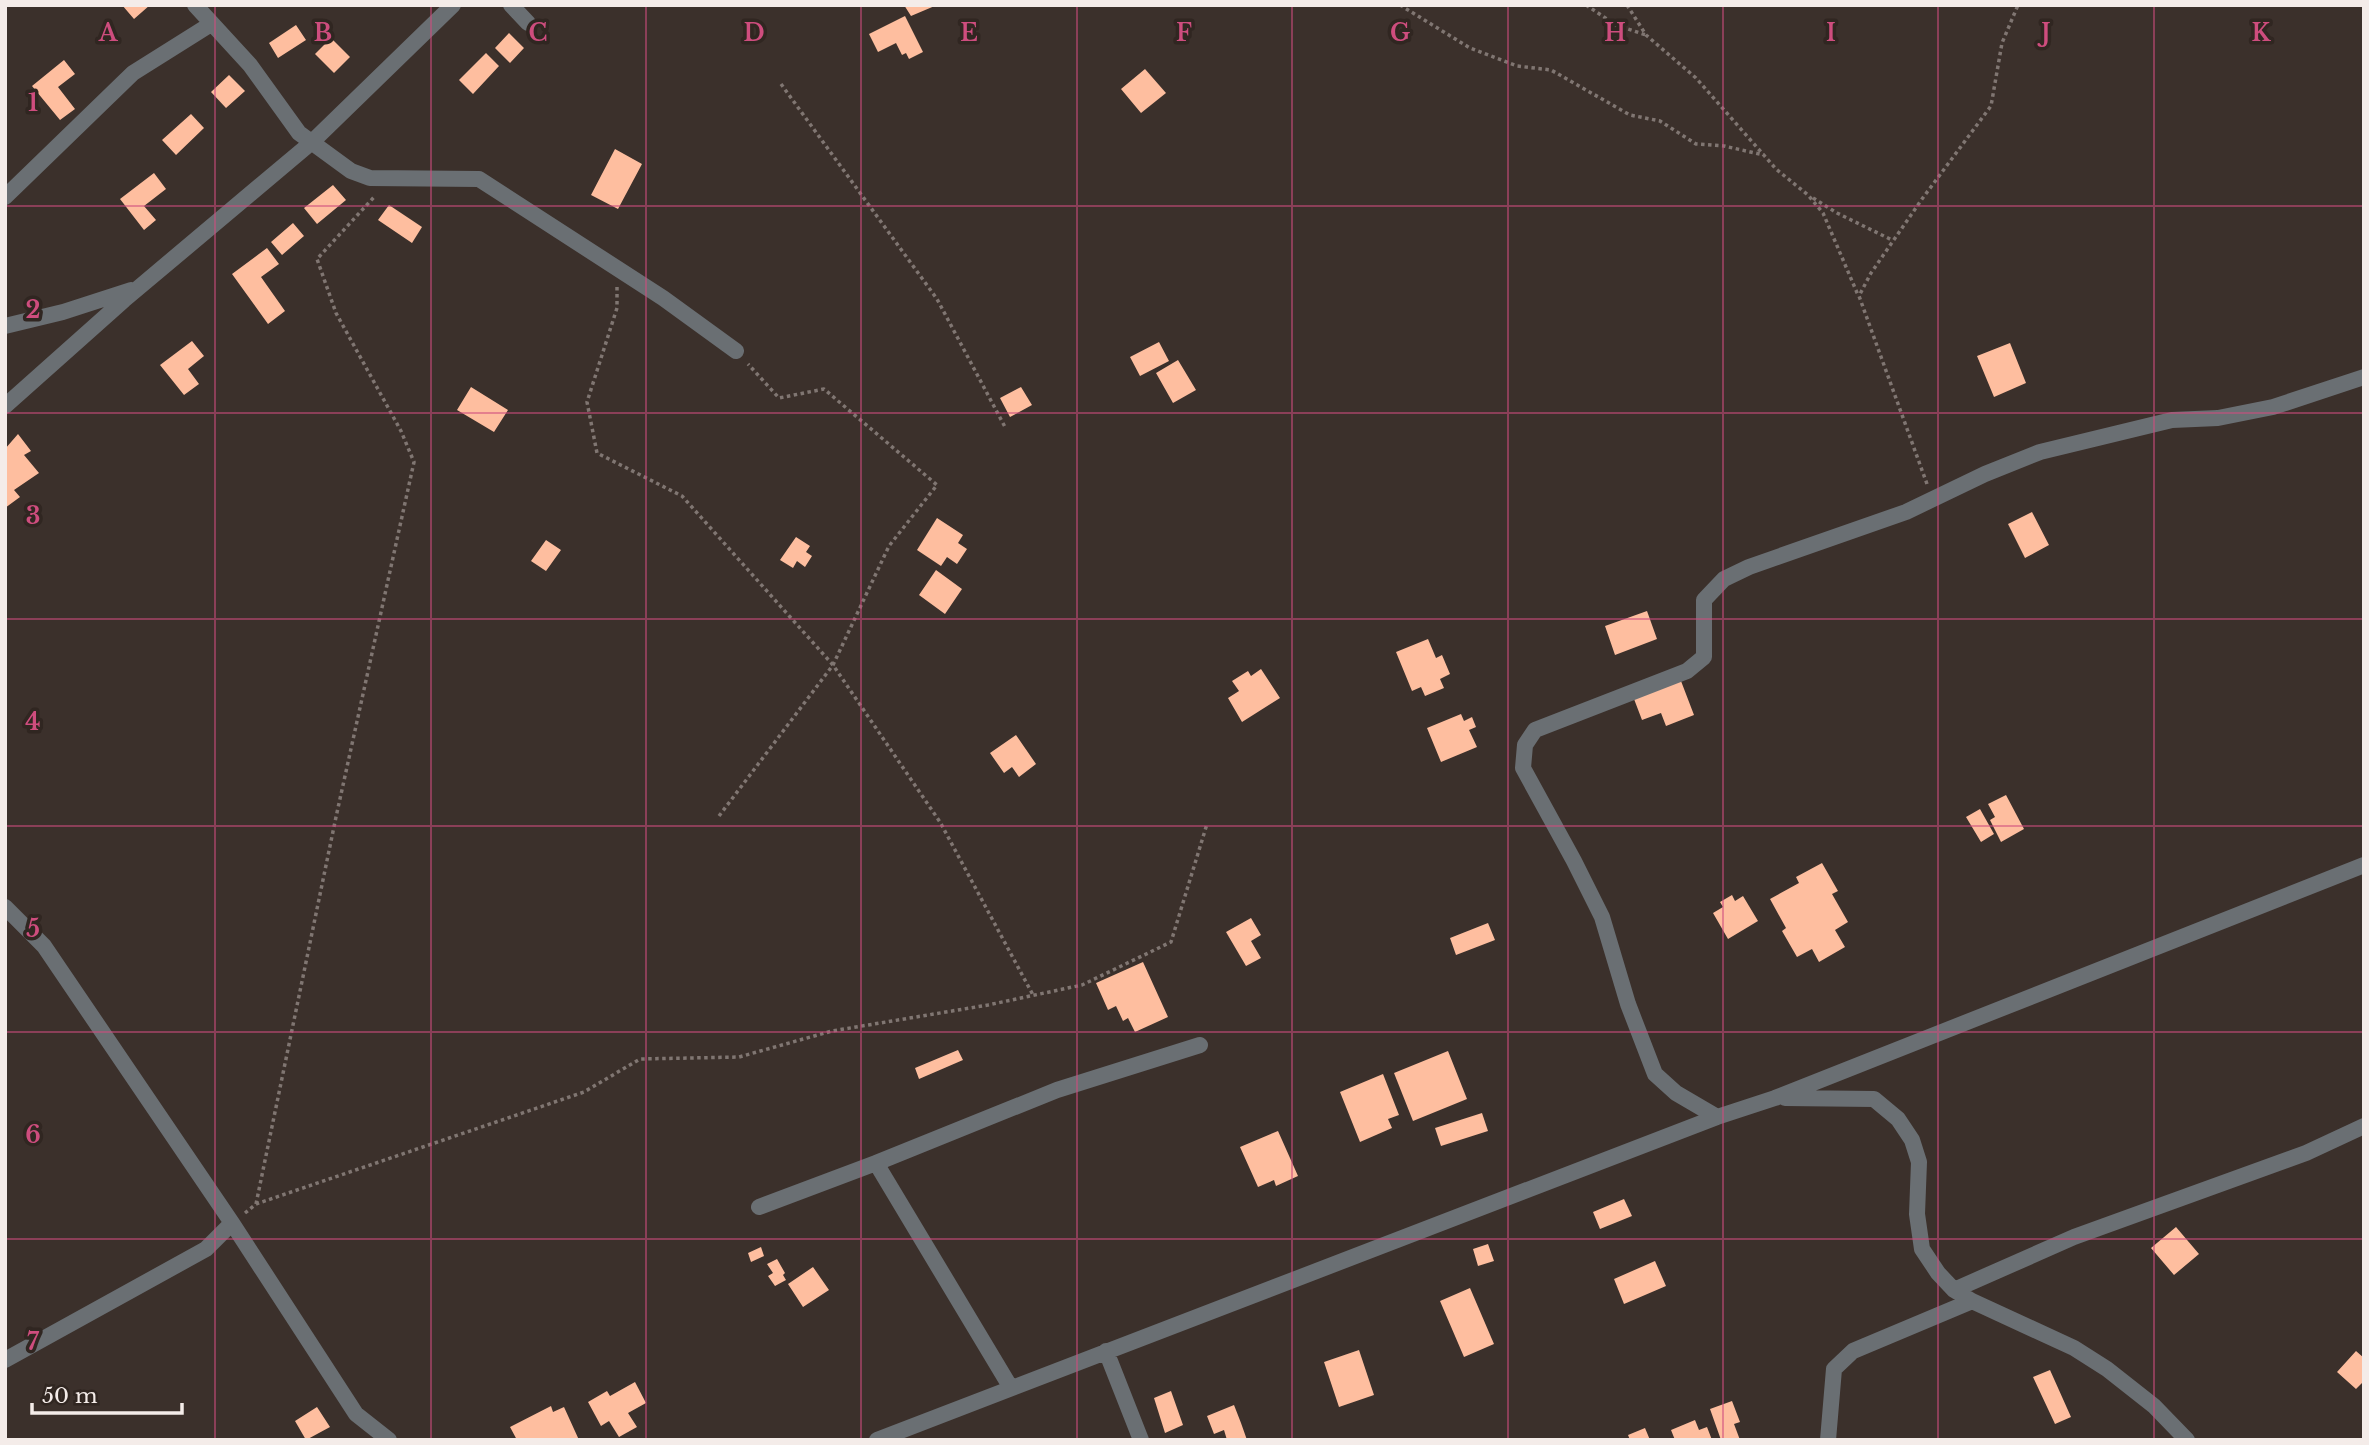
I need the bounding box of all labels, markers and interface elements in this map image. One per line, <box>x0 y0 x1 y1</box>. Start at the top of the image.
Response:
text: A <box>98 19 119 47</box>
text: B <box>314 19 332 47</box>
text: C <box>529 19 547 47</box>
text: D <box>743 19 765 47</box>
text: E <box>960 19 978 47</box>
text: F <box>1176 19 1192 47</box>
text: G <box>1390 19 1410 47</box>
text: H <box>1604 19 1626 47</box>
text: I <box>1826 19 1836 47</box>
text: J <box>2037 19 2051 47</box>
text: K <box>2252 19 2272 47</box>
text: 1 <box>28 89 38 117</box>
text: 2 <box>26 296 40 324</box>
text: 3 <box>26 502 40 530</box>
text: 4 <box>25 708 41 736</box>
text: 5 <box>26 915 40 943</box>
text: 6 <box>25 1121 41 1149</box>
text: 7 <box>27 1328 40 1356</box>
scale bar <box>32 1372 182 1416</box>
text: 50 m <box>42 1383 98 1409</box>

